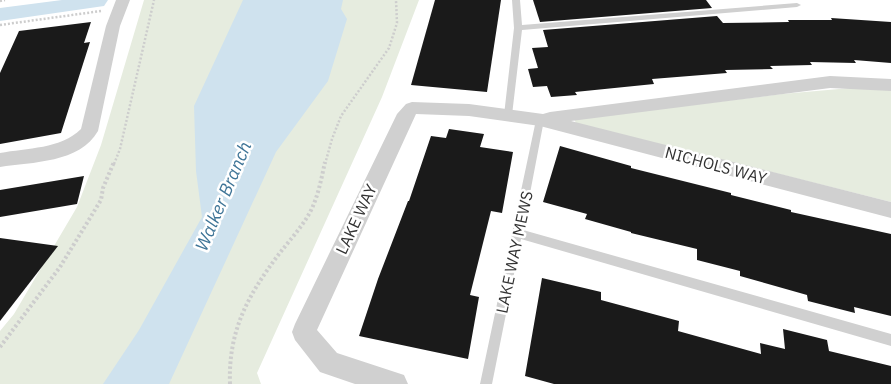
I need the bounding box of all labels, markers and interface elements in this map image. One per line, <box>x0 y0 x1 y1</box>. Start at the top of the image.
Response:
water label: Walker Branch <box>190 138 256 254</box>
street label: NICHOLS WAY <box>663 142 770 188</box>
street label: LAKE WAY <box>331 180 381 257</box>
street label: LAKE WAY MEWS <box>491 189 537 315</box>

